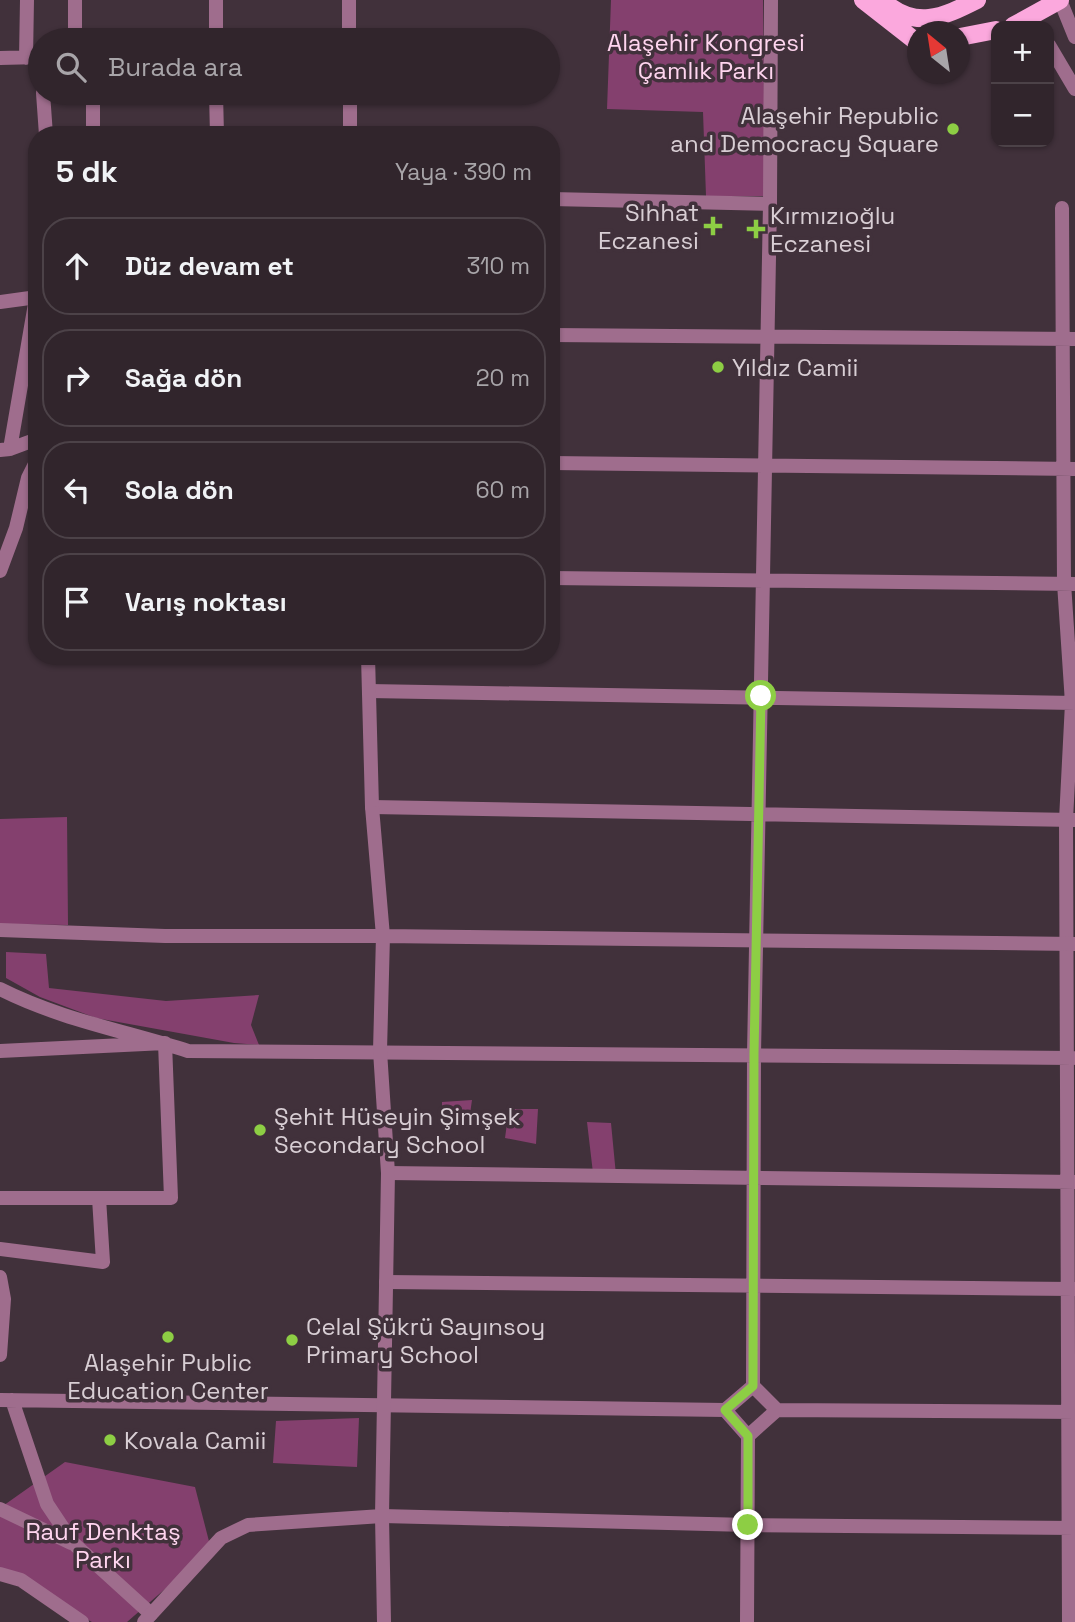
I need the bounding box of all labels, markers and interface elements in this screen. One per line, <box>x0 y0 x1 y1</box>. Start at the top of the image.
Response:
north arrow <box>907 21 970 84</box>
map controls <box>991 21 1054 147</box>
button: + <box>991 21 1054 84</box>
park label: Alaşehir Kongresi Çamlık Parkı <box>607 27 805 86</box>
search box <box>28 28 560 105</box>
icon: search <box>52 48 90 86</box>
text: Burada ara <box>108 50 243 84</box>
button: − <box>991 84 1054 147</box>
place label: Alaşehir Republic and Democracy Square <box>670 100 939 159</box>
marker: Alaşehir Republic and Democracy Square <box>945 121 961 137</box>
text: 5 dk <box>56 152 118 191</box>
text: Yaya · 390 m <box>395 157 532 187</box>
place label: Sıhhat Eczanesi <box>598 197 699 256</box>
place label: Kırmızıoğlu Eczanesi <box>770 200 895 259</box>
marker: Sıhhat Eczanesi <box>705 218 721 234</box>
marker: Kırmızıoğlu Eczanesi <box>748 221 764 237</box>
icon: ahead <box>58 247 96 285</box>
text: Düz devam et <box>125 249 294 283</box>
text: 310 m <box>466 251 530 281</box>
place label: Yıldız Camii <box>732 352 858 383</box>
icon: right <box>58 359 96 397</box>
marker: Yıldız Camii <box>710 359 726 375</box>
text: Sağa dön <box>125 361 242 395</box>
text: 20 m <box>476 363 530 393</box>
icon: left <box>58 471 96 509</box>
text: Sola dön <box>125 473 234 507</box>
text: 60 m <box>475 475 530 505</box>
icon: arrive <box>58 583 96 621</box>
text: Varış noktası <box>125 585 287 619</box>
route start <box>745 680 776 711</box>
place label: Şehit Hüseyin Şimşek Secondary School <box>274 1101 521 1160</box>
marker: Şehit Hüseyin Şimşek Secondary School <box>252 1122 268 1138</box>
place label: Celal Şükrü Sayınsoy Primary School <box>306 1311 545 1370</box>
marker: Alaşehir Public Education Center <box>160 1329 176 1345</box>
marker: Celal Şükrü Sayınsoy Primary School <box>284 1332 300 1348</box>
place label: Alaşehir Public Education Center <box>67 1347 269 1406</box>
place label: Kovala Camii <box>124 1425 266 1456</box>
marker: Kovala Camii <box>102 1432 118 1448</box>
route end <box>732 1509 763 1540</box>
park label: Rauf Denktaş Parkı <box>25 1516 181 1575</box>

